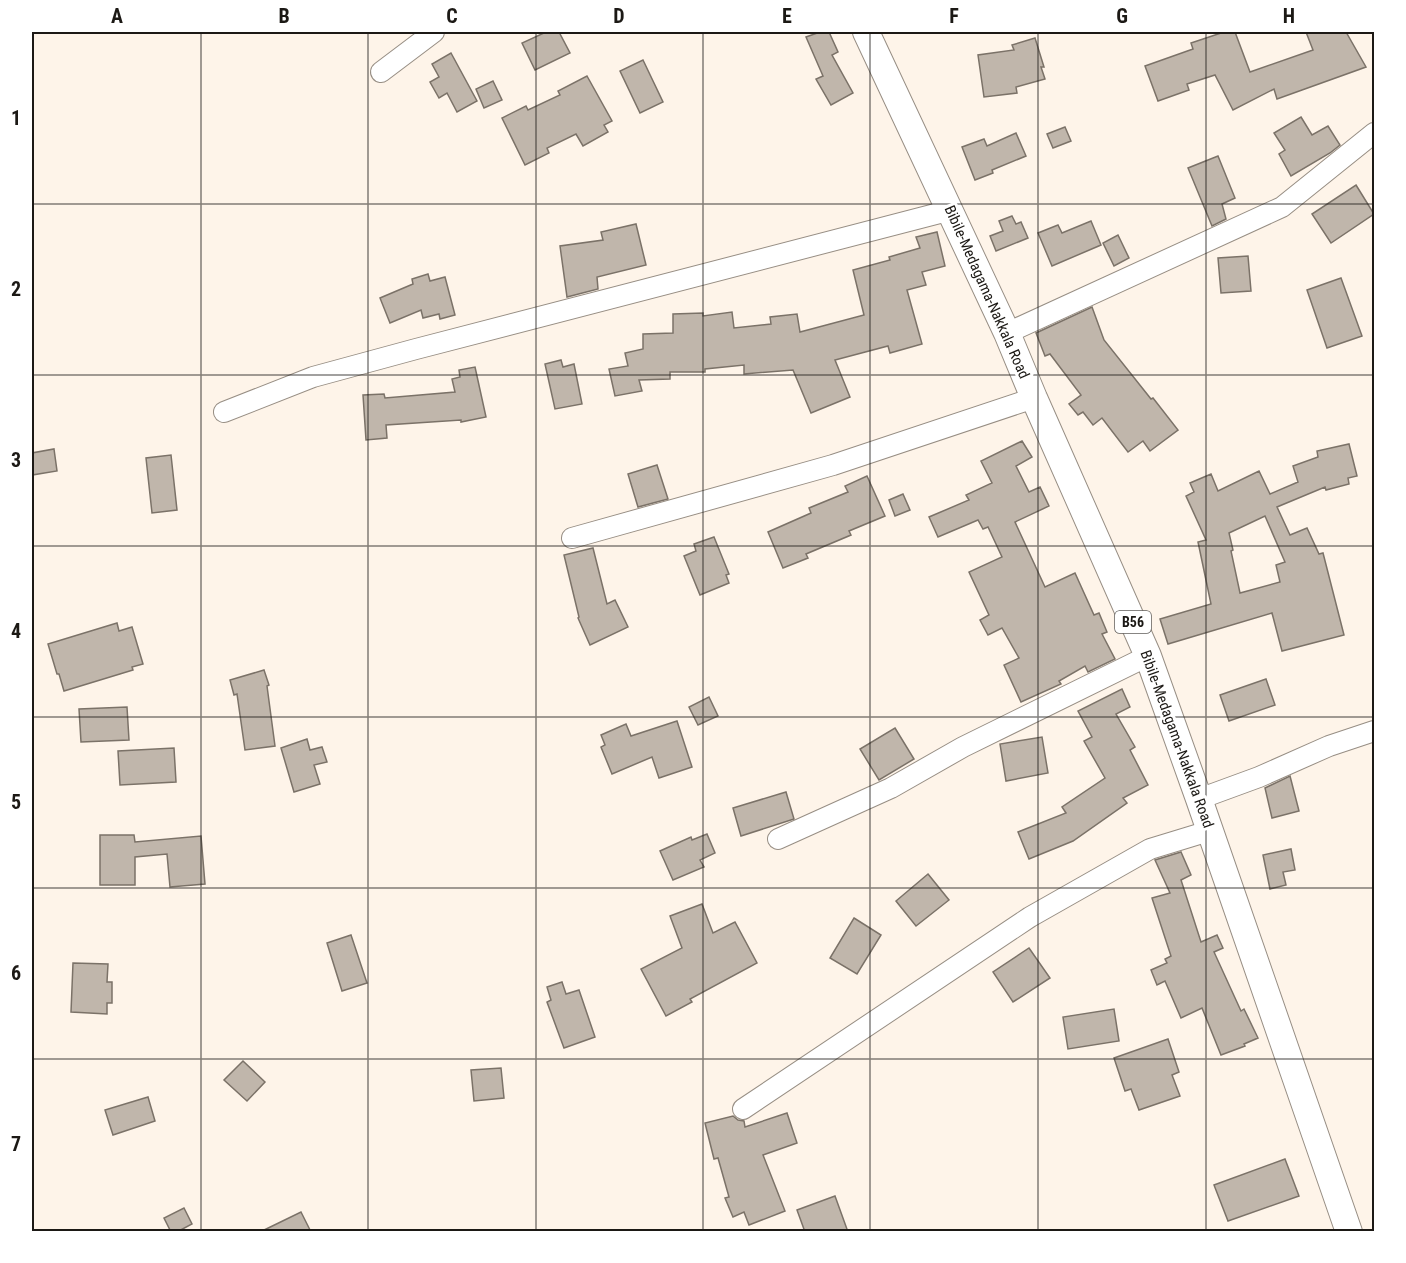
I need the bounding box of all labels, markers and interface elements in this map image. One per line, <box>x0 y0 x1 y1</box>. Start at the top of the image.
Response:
text: A <box>111 4 123 28</box>
text: B <box>278 4 290 28</box>
text: C <box>446 4 458 28</box>
text: D <box>613 4 625 28</box>
text: E <box>782 4 792 28</box>
text: F <box>949 4 959 28</box>
text: G <box>1116 4 1128 28</box>
text: H <box>1283 4 1295 28</box>
text: 1 <box>11 106 21 130</box>
street label: Bibile-Medagama-Nakkala Road <box>941 203 1033 381</box>
text: 2 <box>11 277 21 301</box>
text: 3 <box>11 448 21 472</box>
road number: B56 <box>1115 611 1151 633</box>
text: 4 <box>11 619 21 643</box>
street label: Bibile-Medagama-Nakkala Road <box>1136 648 1218 830</box>
text: 5 <box>11 790 21 814</box>
text: 6 <box>11 961 21 985</box>
text: 7 <box>11 1132 21 1156</box>

